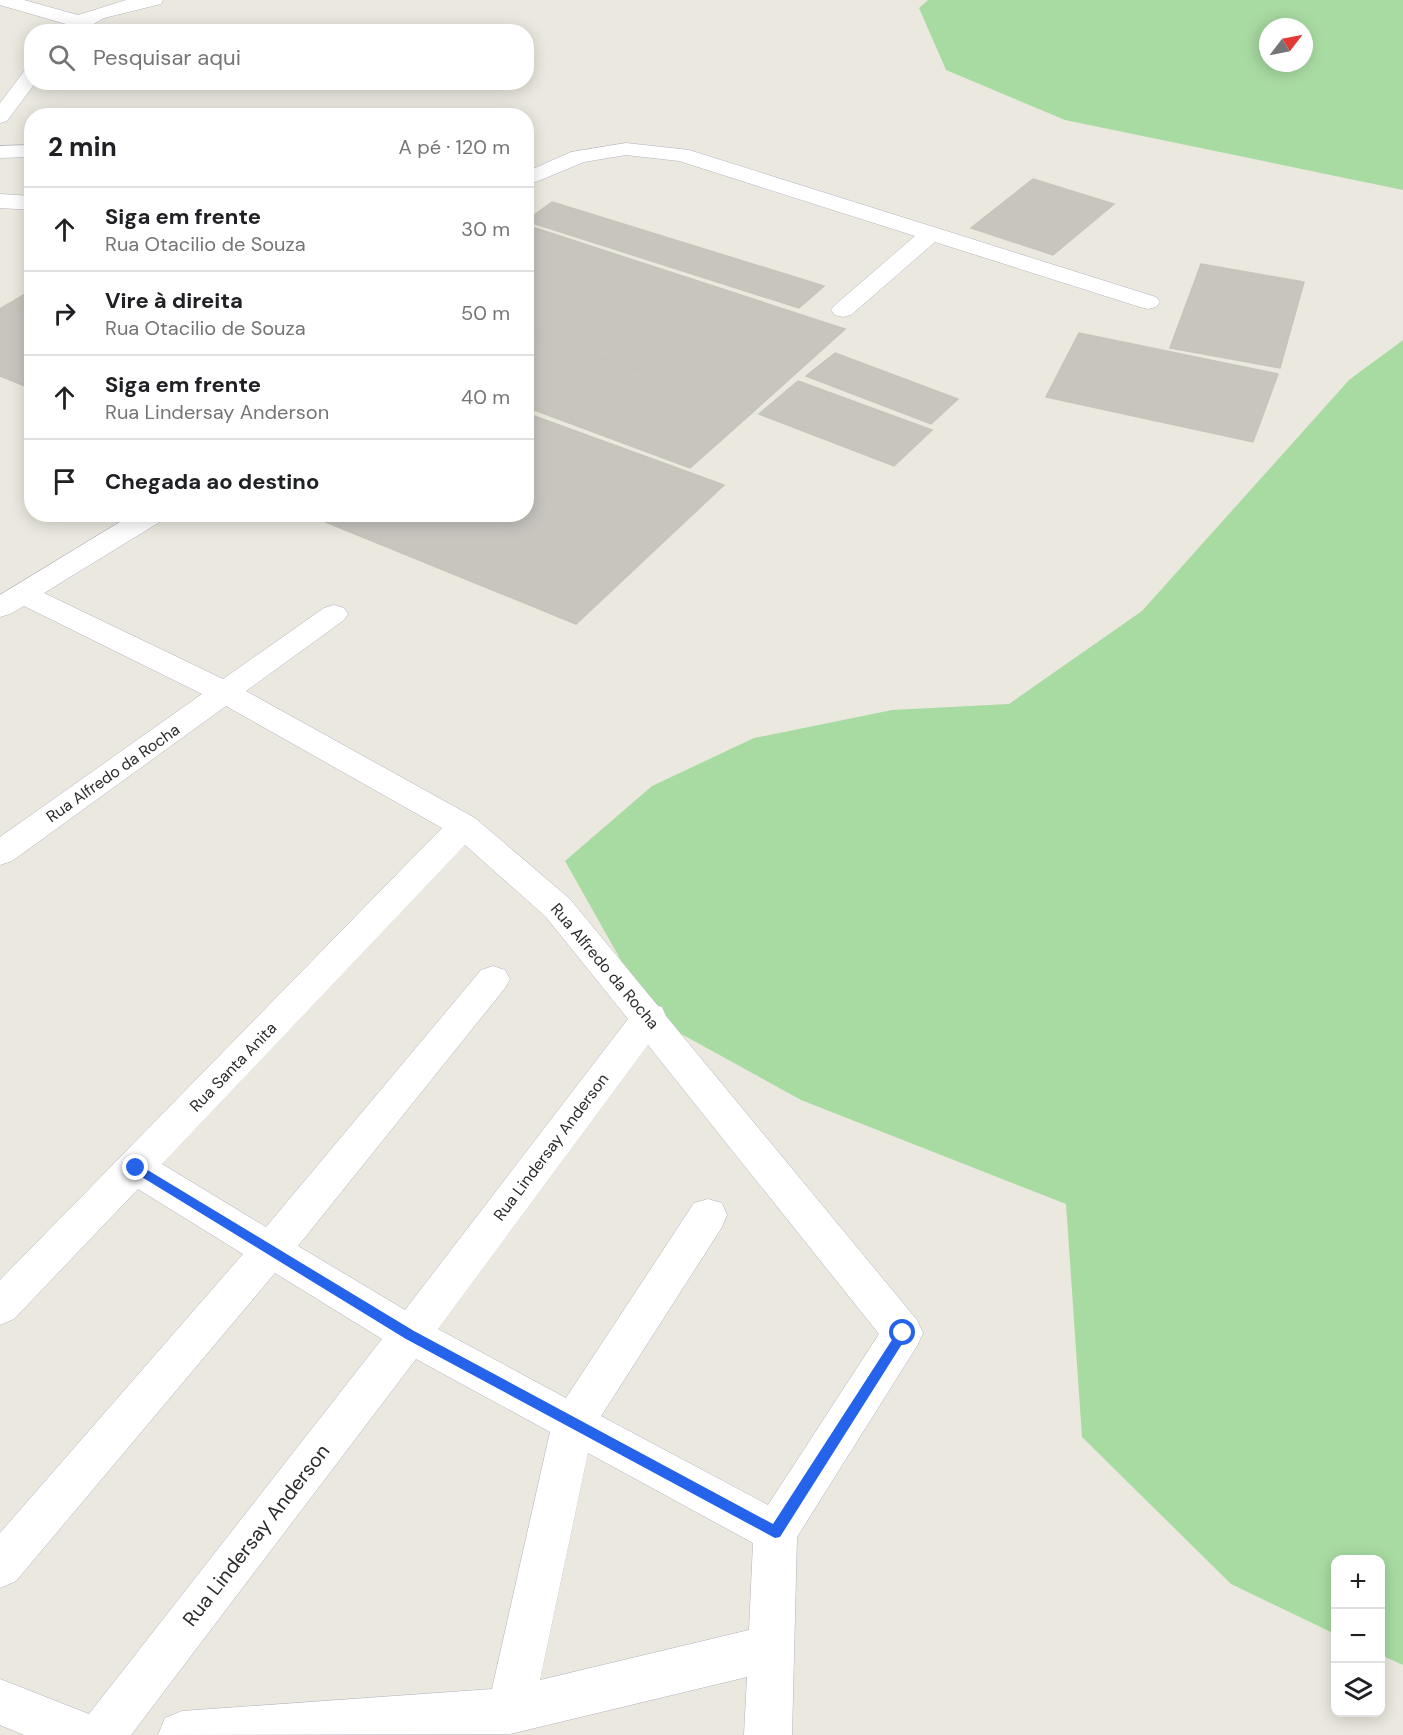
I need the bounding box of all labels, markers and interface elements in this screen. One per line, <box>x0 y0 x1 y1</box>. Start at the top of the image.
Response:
north arrow <box>1259 18 1313 72</box>
search box <box>24 24 534 90</box>
icon: search <box>45 41 78 74</box>
text: Pesquisar aqui <box>93 43 241 72</box>
text: 2 min <box>48 130 117 164</box>
text: A pé · 120 m <box>399 134 510 160</box>
text: Siga em frente <box>105 202 261 231</box>
icon: ahead <box>48 213 81 246</box>
text: 30 m <box>461 216 510 242</box>
text: Rua Otacilio de Souza <box>105 231 306 257</box>
text: Vire à direita <box>105 286 243 315</box>
icon: right <box>48 297 81 330</box>
text: 50 m <box>461 300 510 326</box>
text: Rua Otacilio de Souza <box>105 315 306 341</box>
text: Siga em frente <box>105 370 261 399</box>
icon: ahead <box>48 381 81 414</box>
text: 40 m <box>461 384 510 410</box>
text: Rua Lindersay Anderson <box>105 399 329 425</box>
icon: arrive <box>48 465 81 498</box>
text: Chegada ao destino <box>105 467 319 496</box>
street label: Rua Alfredo da Rocha <box>42 719 184 827</box>
street label: Rua Alfredo da Rocha <box>546 899 664 1033</box>
street label: Rua Santa Anita <box>185 1018 281 1116</box>
street label: Rua Lindersay Anderson <box>489 1069 613 1225</box>
route end <box>122 1154 148 1180</box>
route start <box>889 1319 915 1345</box>
street label: Rua Lindersay Anderson <box>177 1439 335 1631</box>
map controls <box>1331 1555 1385 1717</box>
button: + <box>1331 1555 1385 1609</box>
button: − <box>1331 1609 1385 1663</box>
button: layers <box>1331 1663 1385 1717</box>

